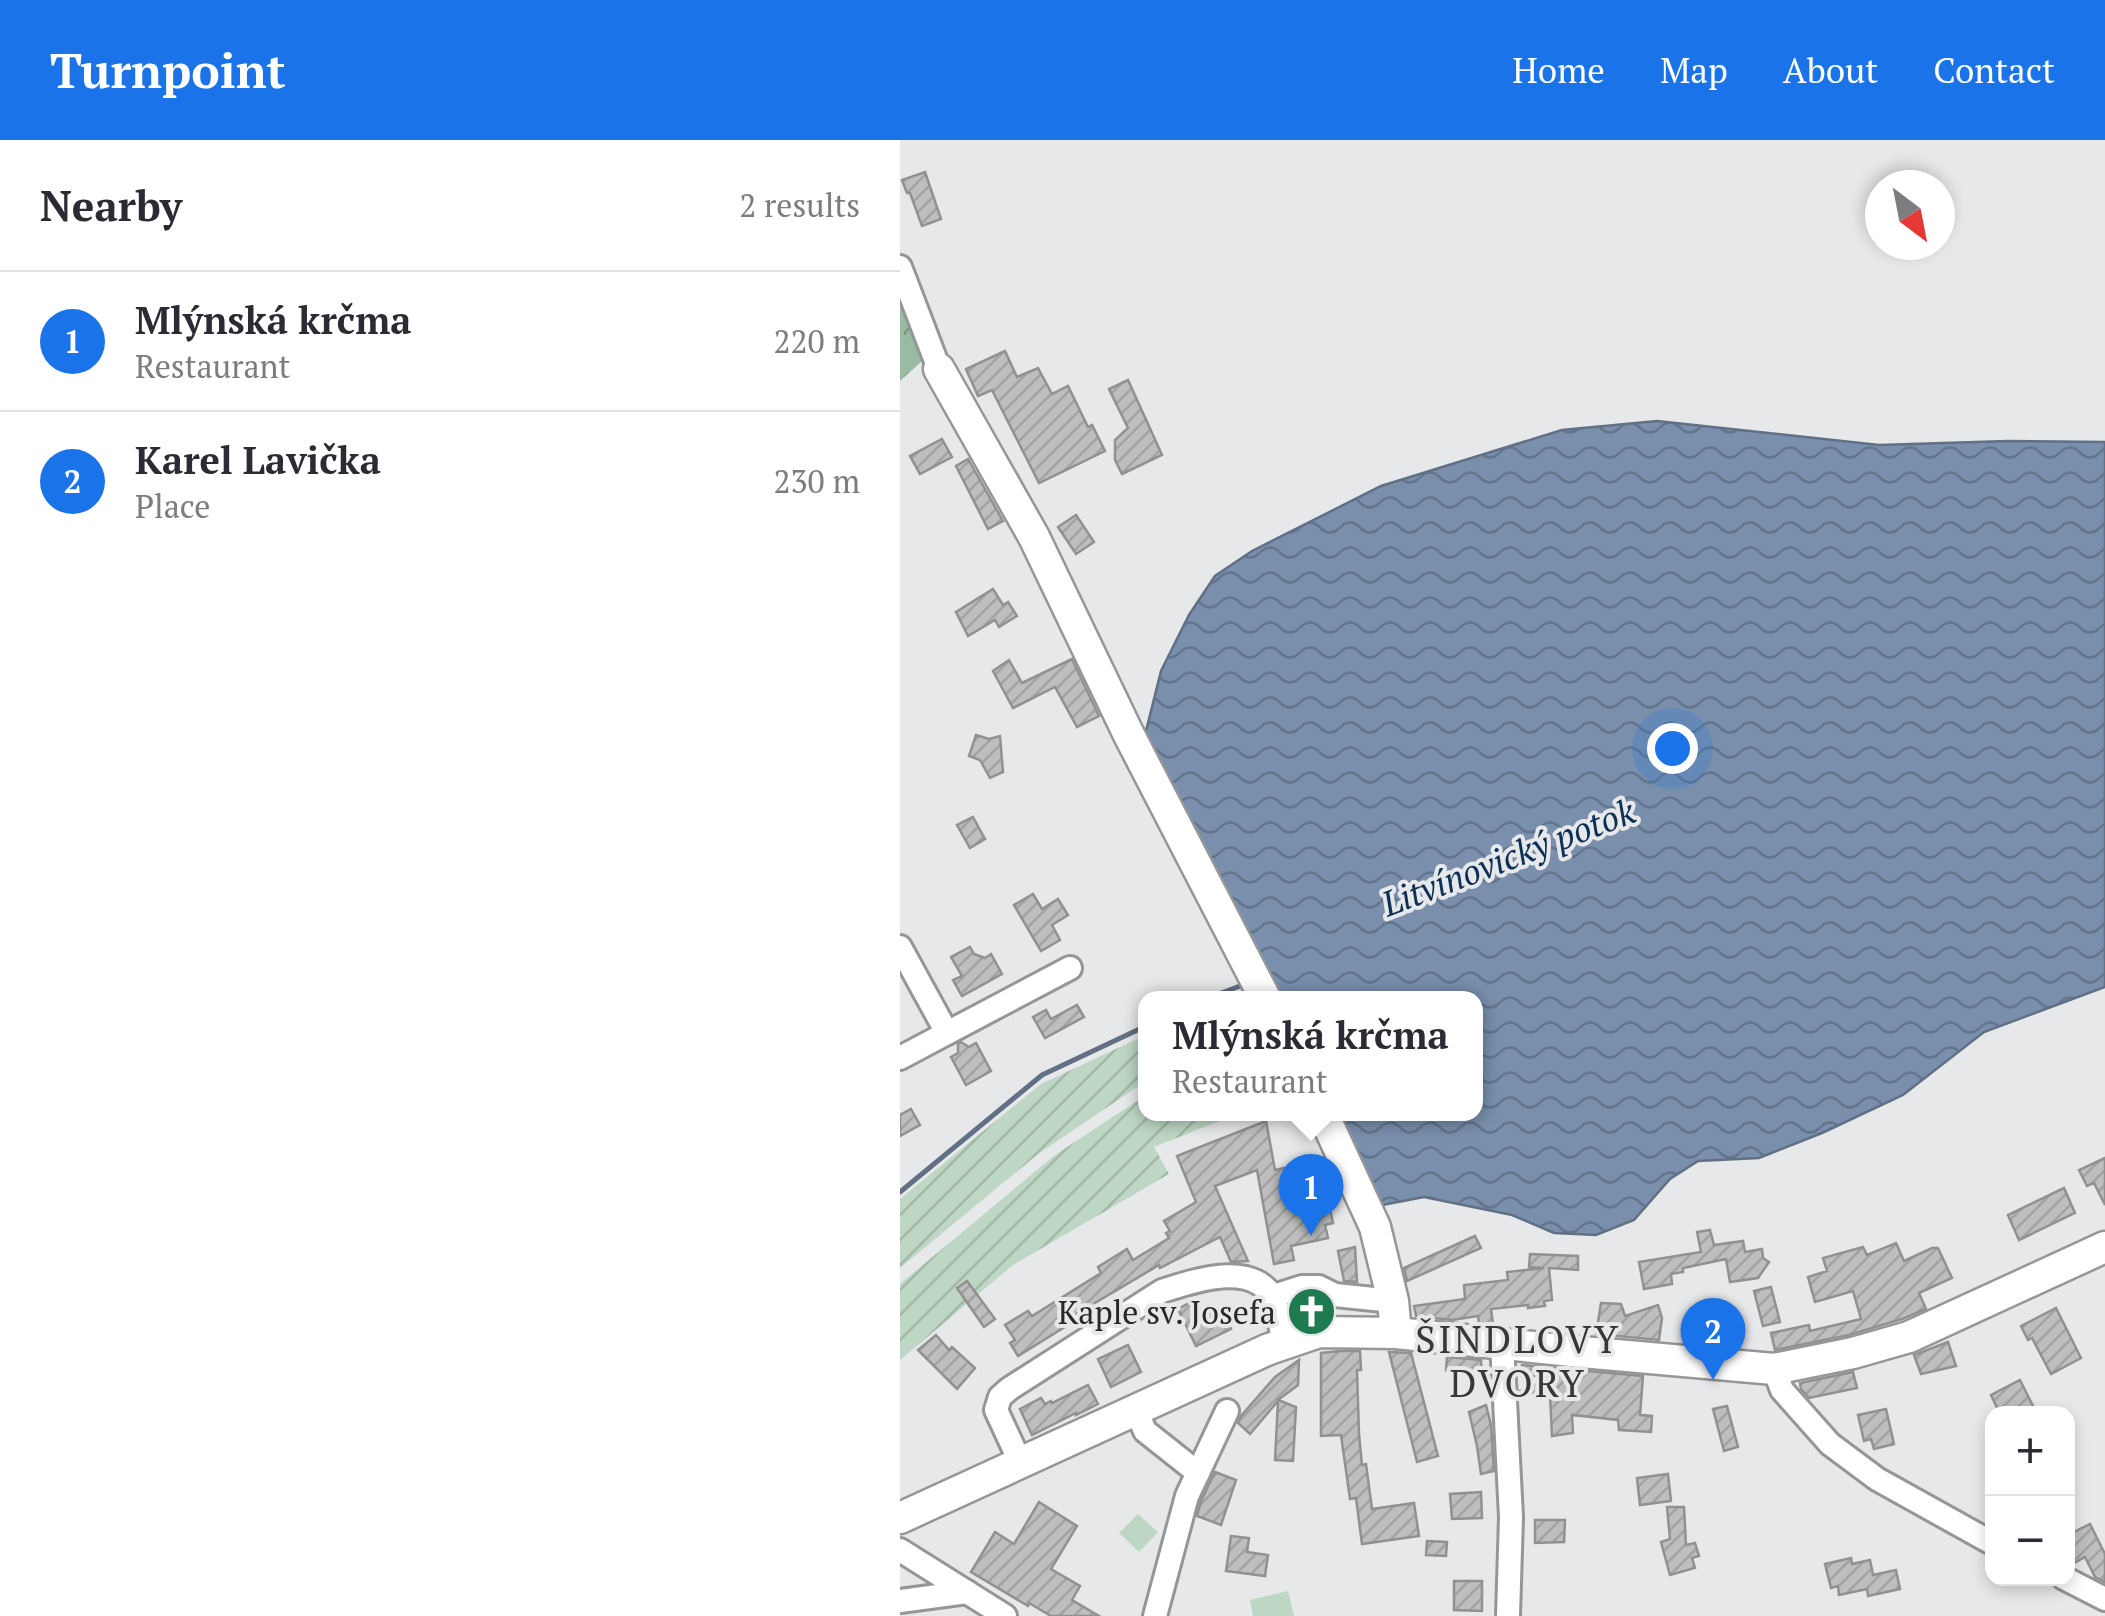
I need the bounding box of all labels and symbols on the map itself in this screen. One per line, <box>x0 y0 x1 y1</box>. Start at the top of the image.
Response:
north arrow <box>1865 170 1955 260</box>
your location <box>1647 723 1698 774</box>
water label: Litvínovický potok <box>1374 787 1641 927</box>
pin: 1 <box>1278 1154 1344 1236</box>
church icon: Kaple sv. Josefa <box>1285 1286 1337 1338</box>
place label: Kaple sv. Josefa <box>1058 1291 1276 1333</box>
pin: 2 <box>1680 1298 1746 1380</box>
district label: ŠINDLOVY DVORY <box>1415 1314 1621 1408</box>

